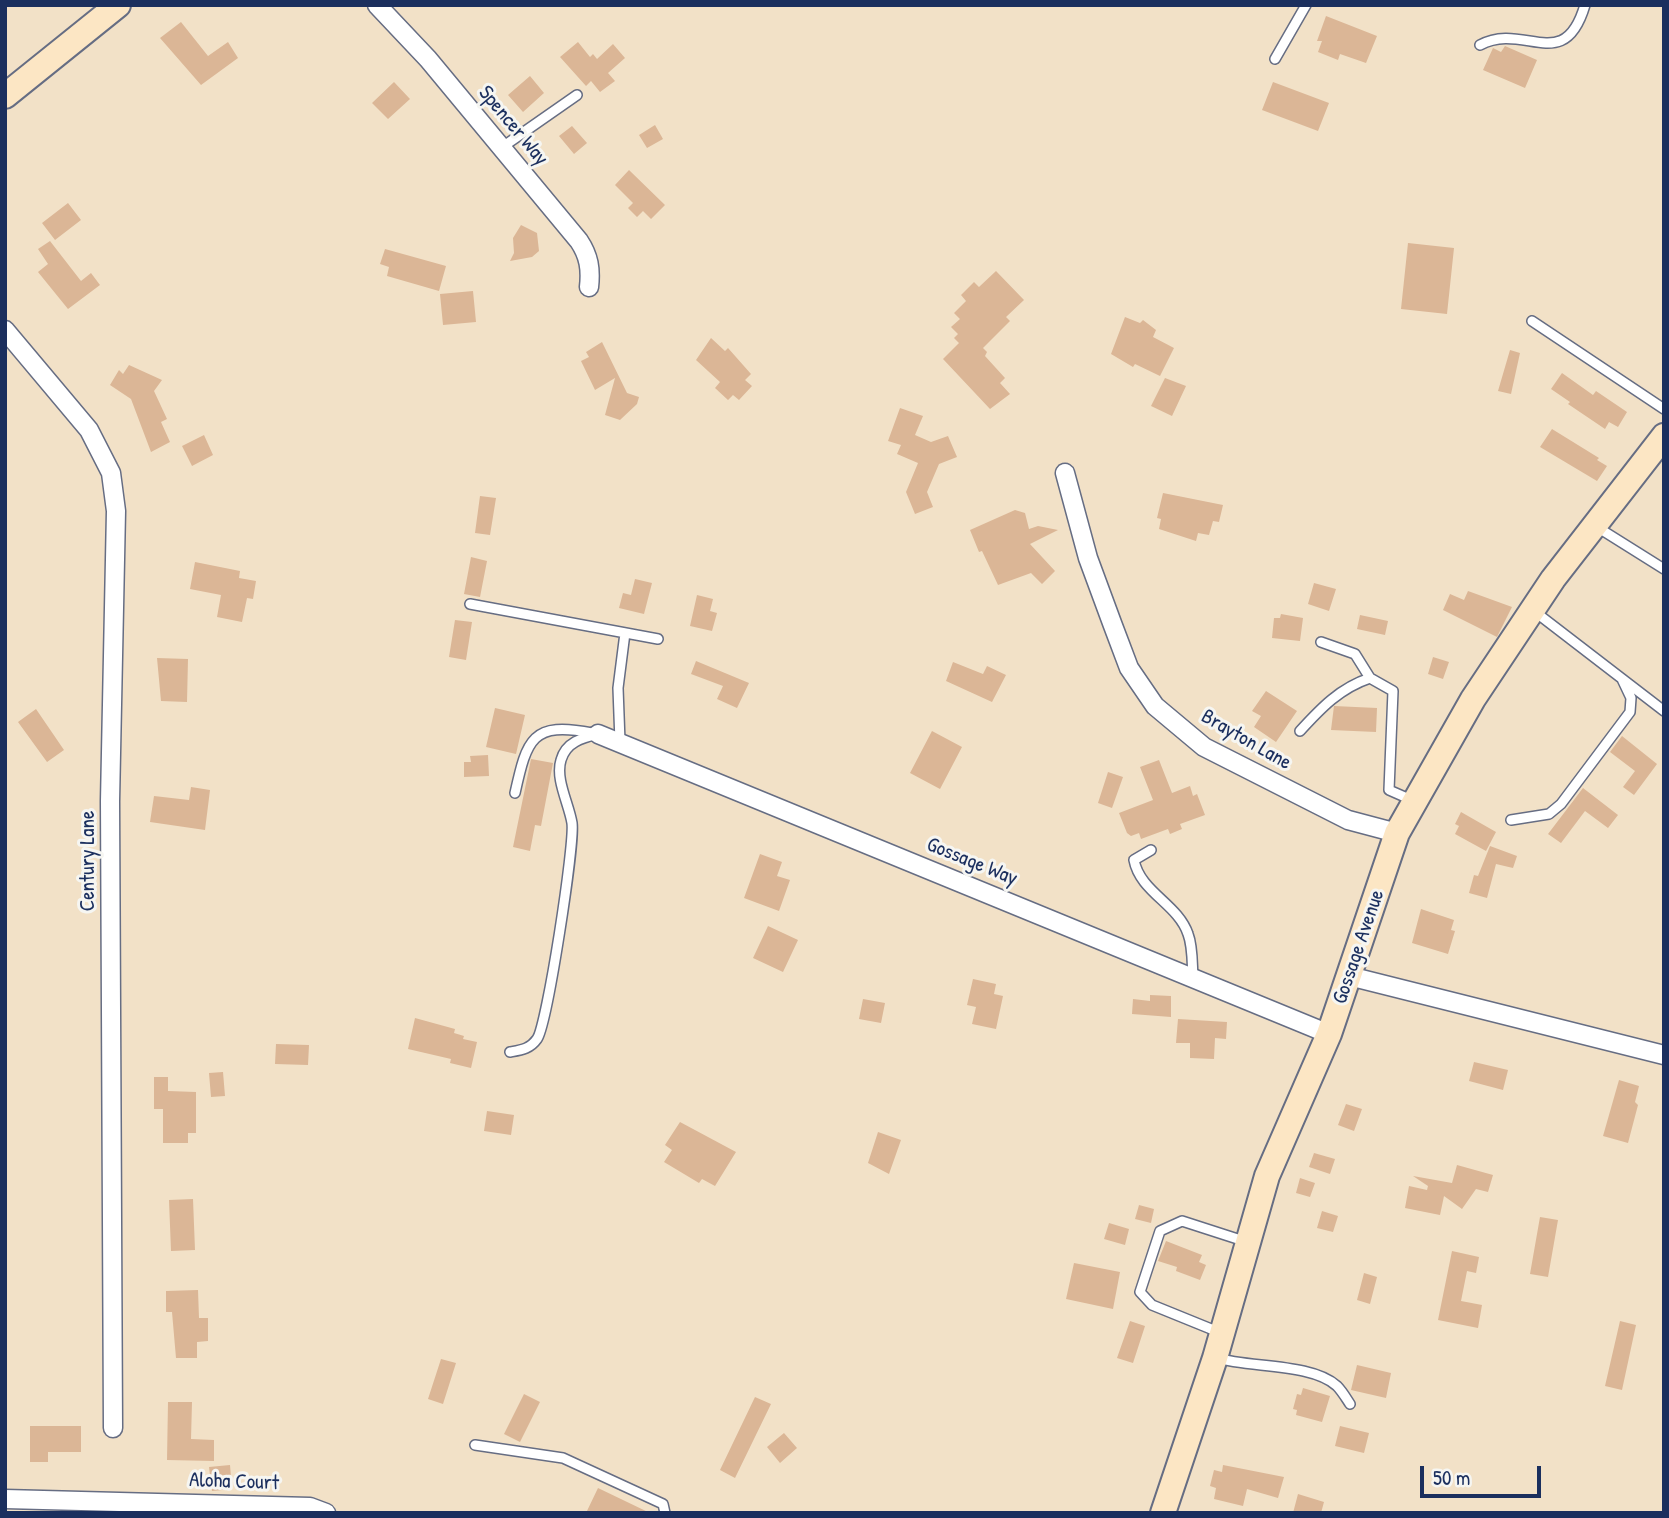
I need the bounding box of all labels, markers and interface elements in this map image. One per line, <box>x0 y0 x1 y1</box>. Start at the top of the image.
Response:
street label: Spencer Way <box>473 81 553 171</box>
street label: Brayton Lane <box>1197 704 1295 776</box>
street label: Century Lane <box>75 811 101 911</box>
street label: Gossage Way <box>923 832 1021 892</box>
street label: Gossage Avenue <box>1328 887 1390 1007</box>
scale bar <box>1424 1452 1545 1496</box>
text: 50 m <box>1433 1463 1470 1492</box>
street label: Aloha Court <box>189 1468 279 1496</box>

